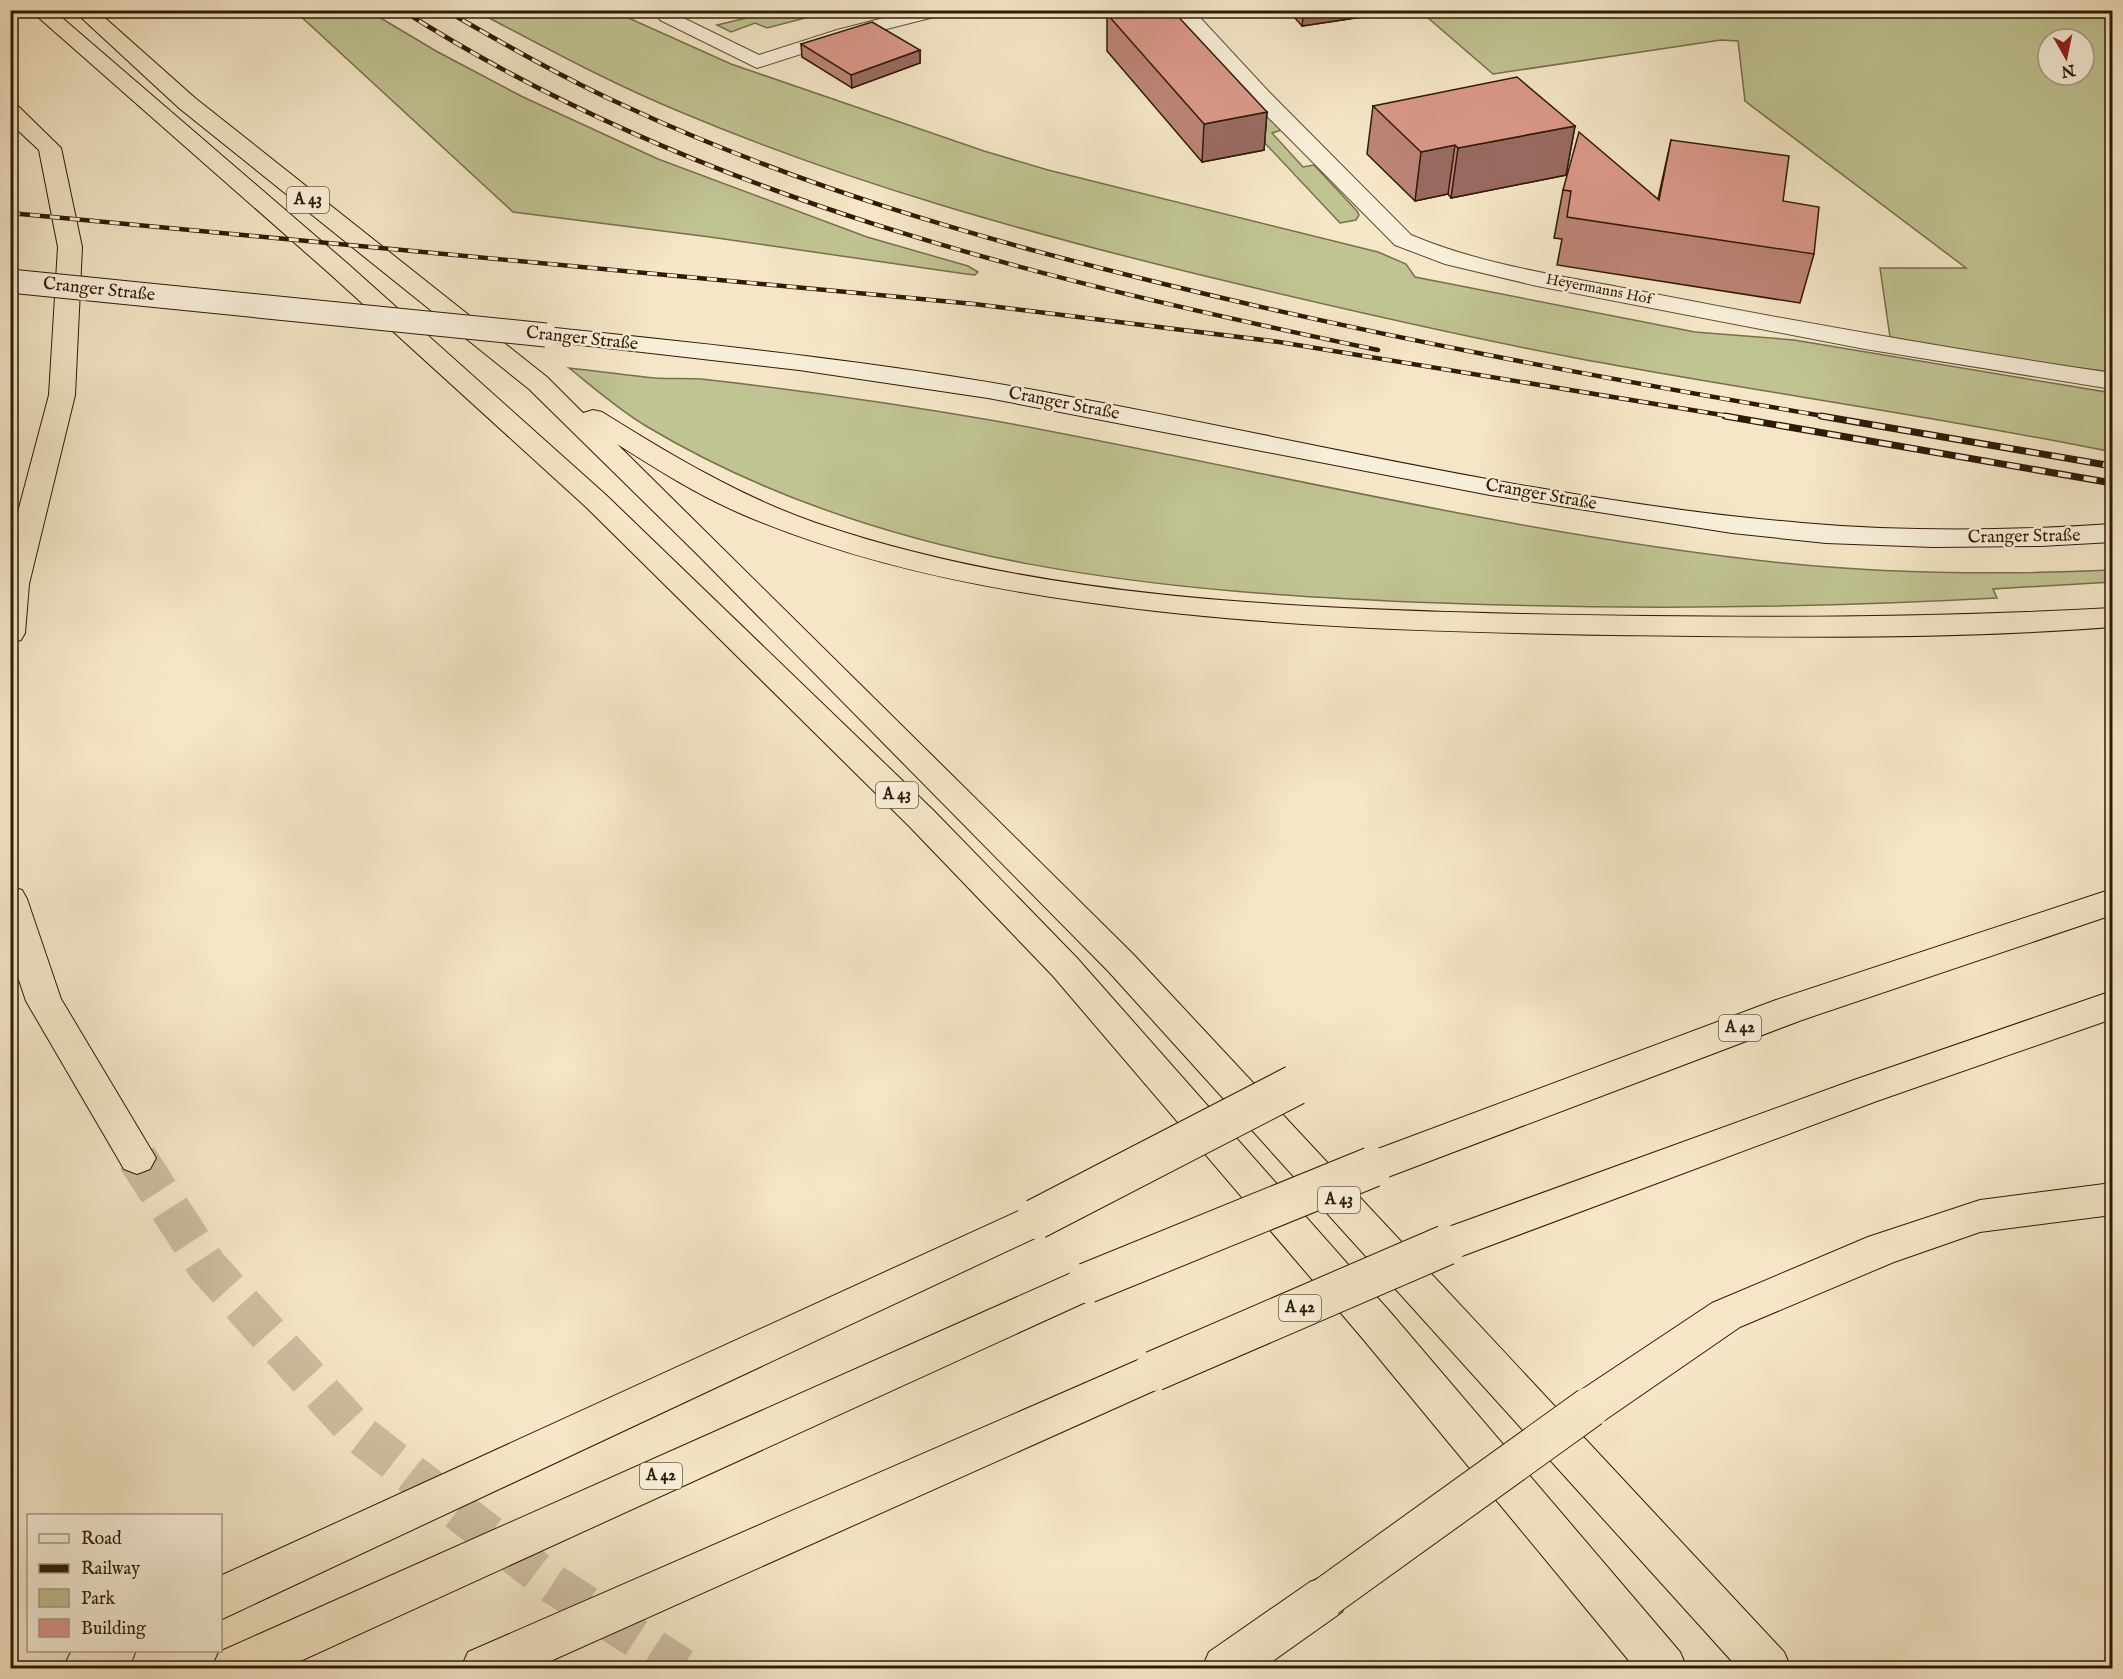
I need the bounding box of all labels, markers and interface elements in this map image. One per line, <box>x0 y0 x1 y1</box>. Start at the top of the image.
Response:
north arrow <box>2036 27 2096 87</box>
text: N <box>2059 59 2077 81</box>
road number: A 43 <box>287 187 329 213</box>
street label: Heyermanns Hof <box>1544 269 1656 309</box>
street label: Cranger Straße <box>42 273 156 307</box>
street label: Cranger Straße <box>525 322 639 356</box>
street label: Cranger Straße <box>1006 382 1122 426</box>
street label: Cranger Straße <box>1484 474 1598 516</box>
street label: Cranger Straße <box>1967 525 2081 549</box>
road number: A 43 <box>876 782 918 808</box>
road number: A 42 <box>1719 1015 1761 1041</box>
road number: A 43 <box>1318 1187 1360 1213</box>
road number: A 42 <box>1279 1295 1321 1321</box>
road number: A 42 <box>640 1463 682 1489</box>
legend <box>27 1514 222 1652</box>
text: Road <box>81 1528 122 1551</box>
text: Railway <box>81 1558 140 1581</box>
text: Park <box>81 1588 116 1611</box>
text: Building <box>81 1618 146 1641</box>

